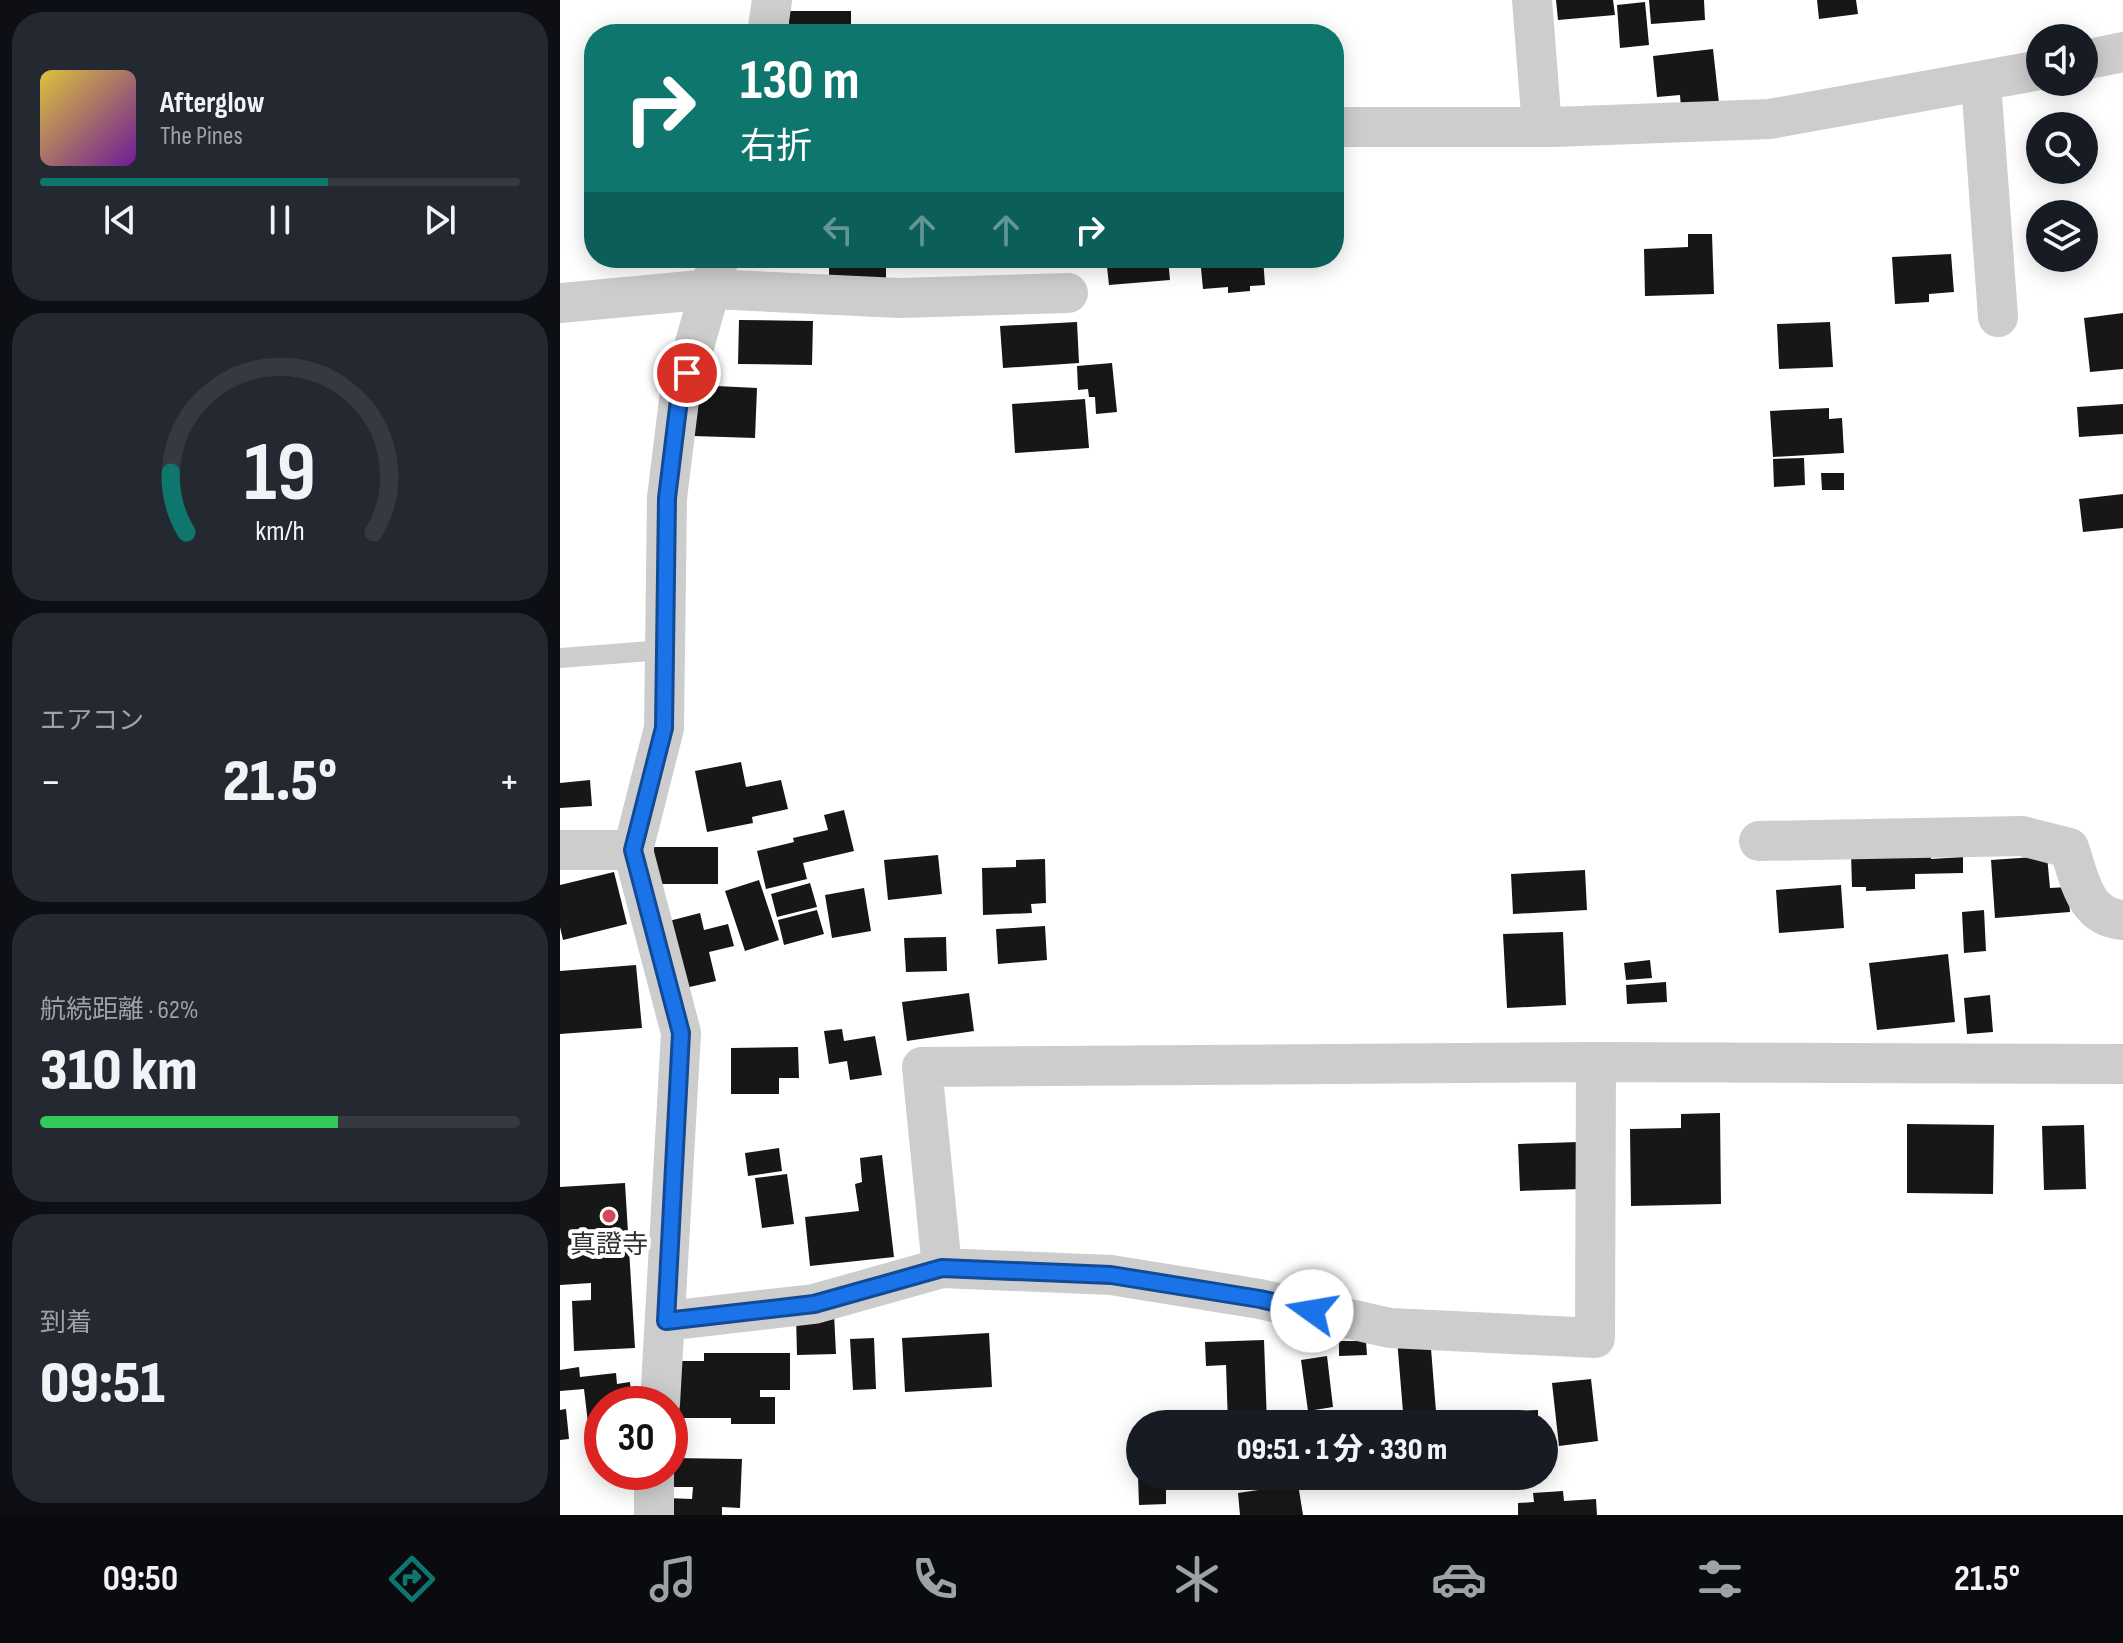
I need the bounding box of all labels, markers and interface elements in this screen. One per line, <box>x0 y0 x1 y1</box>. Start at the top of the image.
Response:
map controls <box>2026 24 2098 272</box>
button: sound <box>2026 24 2098 96</box>
text: 130 m <box>740 48 860 115</box>
icon: right <box>608 56 712 160</box>
text: Afterglow <box>160 85 265 121</box>
button: search <box>2026 112 2098 184</box>
text: The Pines <box>160 121 243 152</box>
text: 右折 <box>740 126 812 169</box>
icon: previous <box>98 198 142 242</box>
icon: pause <box>258 198 302 242</box>
icon: next <box>418 198 462 242</box>
button: layers <box>2026 200 2098 272</box>
icon: left <box>816 208 860 252</box>
icon: ahead <box>900 208 944 252</box>
icon: ahead <box>984 208 1028 252</box>
icon: right <box>1068 208 1112 252</box>
pin <box>653 339 721 407</box>
icon: arrive <box>665 351 709 395</box>
text: 19 <box>244 423 316 523</box>
text: km/h <box>255 514 305 549</box>
text: エアコン <box>40 706 144 737</box>
text: 21.5° <box>223 746 337 818</box>
text: − <box>40 756 62 809</box>
text: + <box>498 756 520 809</box>
text: 航続距離 · 62% <box>40 995 199 1026</box>
text: 310 km <box>40 1035 198 1107</box>
marker: 真證寺 <box>600 1207 618 1225</box>
place label: 真證寺 <box>570 1230 648 1261</box>
position arrow <box>1270 1269 1354 1353</box>
text: 到着 <box>40 1308 92 1339</box>
text: 09:51 <box>40 1348 165 1420</box>
speed limit sign: 30 <box>584 1386 688 1490</box>
text: 09:51 · 1 分 · 330 m <box>1237 1432 1447 1468</box>
icon: directions <box>384 1551 440 1607</box>
icon: music <box>645 1551 701 1607</box>
icon: phone <box>907 1551 963 1607</box>
icon: climate <box>1169 1551 1225 1607</box>
icon: car <box>1431 1551 1487 1607</box>
icon: filters <box>1692 1551 1748 1607</box>
text: 09:50 <box>103 1558 178 1601</box>
text: 21.5° <box>1954 1558 2020 1601</box>

